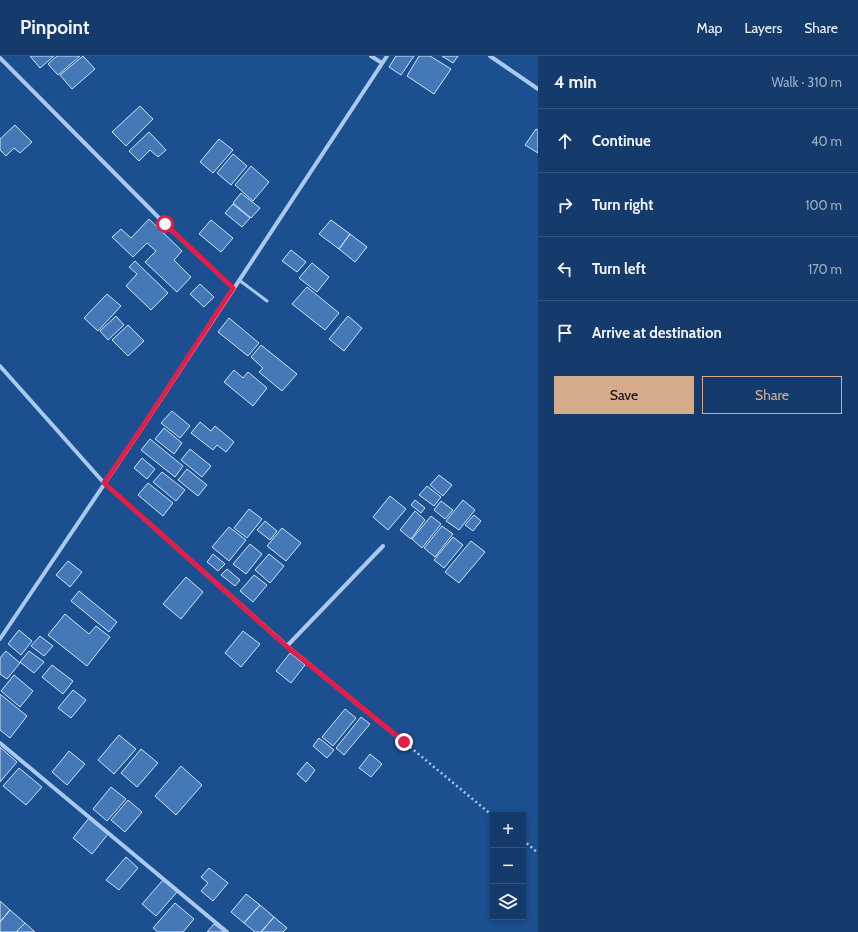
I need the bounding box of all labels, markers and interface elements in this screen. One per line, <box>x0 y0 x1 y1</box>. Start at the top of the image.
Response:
text: Pinpoint <box>20 16 89 39</box>
text: Map <box>697 19 722 37</box>
text: Layers <box>744 19 782 37</box>
text: Share <box>804 19 838 37</box>
text: 4 min <box>554 72 597 92</box>
text: Walk · 310 m <box>771 74 842 90</box>
icon: ahead <box>554 130 576 152</box>
text: Continue <box>592 132 651 150</box>
text: 40 m <box>811 133 842 149</box>
icon: right <box>554 194 576 216</box>
text: Turn right <box>592 196 653 214</box>
text: 100 m <box>805 197 842 213</box>
route start <box>156 215 174 233</box>
icon: left <box>554 258 576 280</box>
text: Turn left <box>592 260 646 278</box>
text: 170 m <box>808 261 842 277</box>
icon: arrive <box>554 322 576 344</box>
text: Arrive at destination <box>592 324 722 342</box>
button: Save <box>554 376 694 414</box>
button: Share <box>702 376 842 414</box>
route end <box>395 733 413 751</box>
map controls <box>490 812 526 920</box>
button: + <box>490 812 526 848</box>
button: − <box>490 848 526 884</box>
button: layers <box>490 884 526 920</box>

